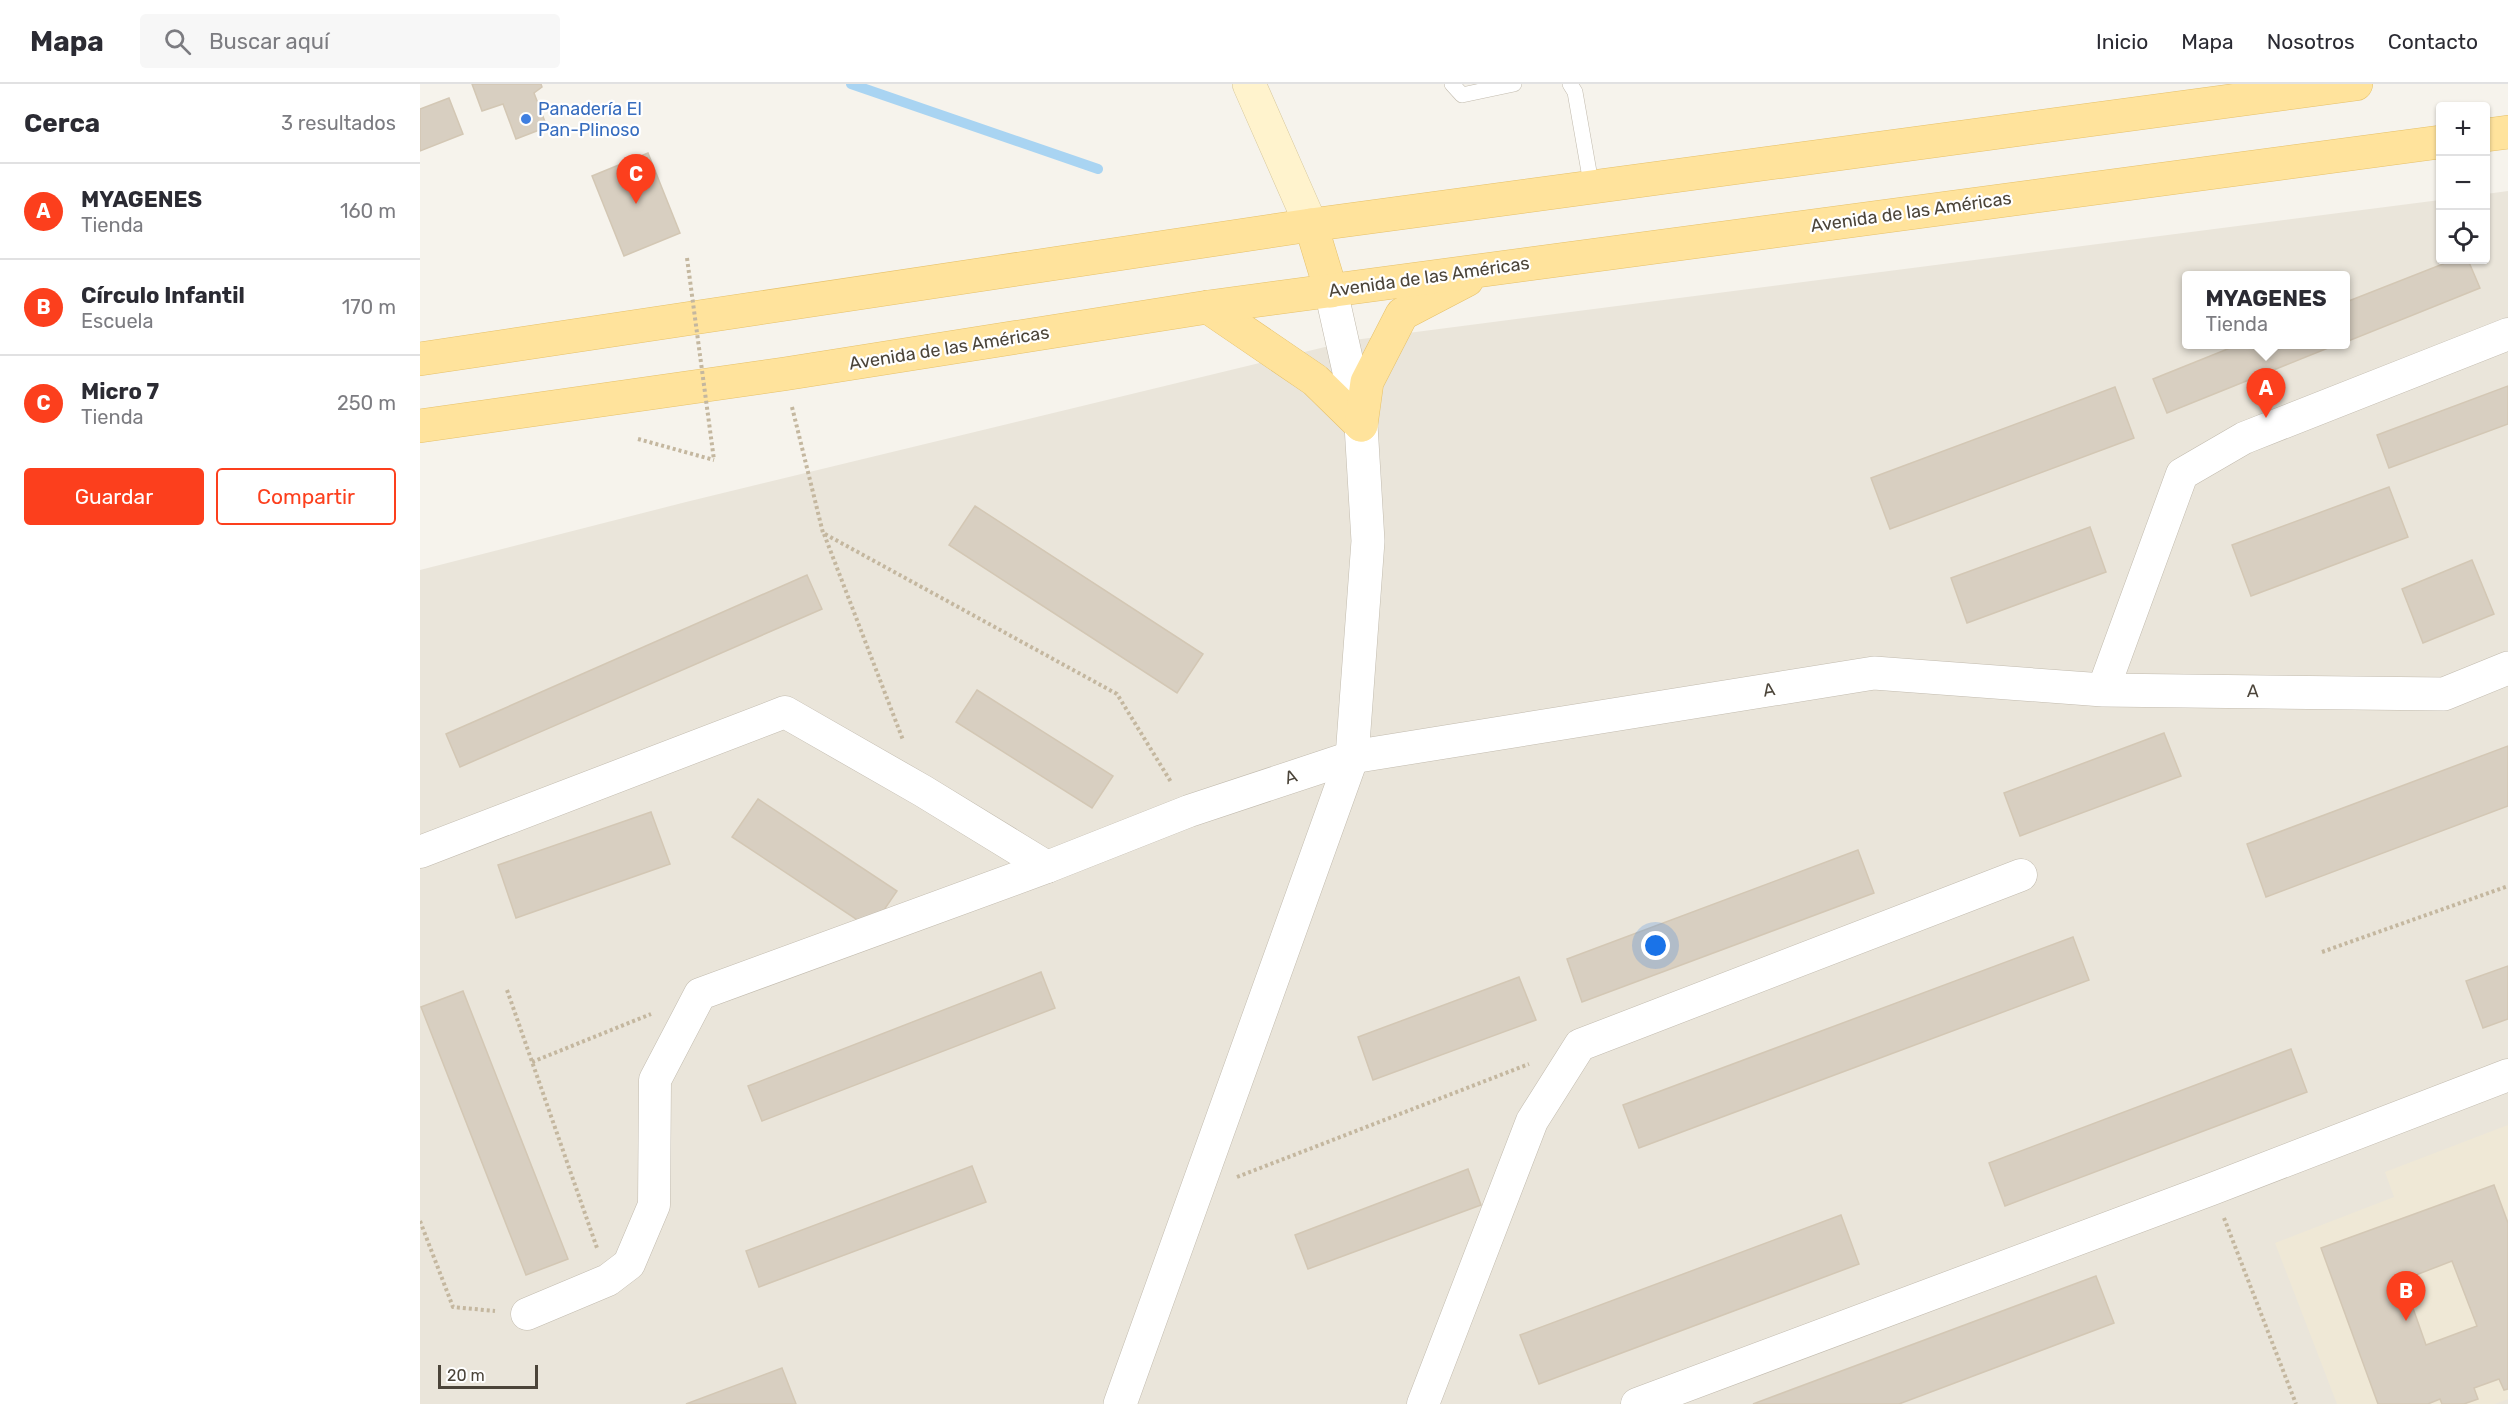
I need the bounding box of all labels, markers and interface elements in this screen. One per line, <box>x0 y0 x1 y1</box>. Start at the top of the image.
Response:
search box <box>140 14 560 68</box>
text: Mapa <box>30 25 104 58</box>
icon: search <box>161 25 194 58</box>
text: Buscar aquí <box>209 28 329 55</box>
text: Inicio <box>2096 29 2148 54</box>
text: Mapa <box>2181 29 2234 54</box>
text: Nosotros <box>2267 29 2355 54</box>
text: Contacto <box>2388 29 2478 54</box>
place label: Panadería El Pan-Plinoso <box>538 98 642 141</box>
map controls <box>2436 102 2490 264</box>
button: + <box>2436 102 2490 156</box>
text: Cerca <box>24 108 100 139</box>
text: 3 resultados <box>281 111 396 135</box>
marker: Panadería El Pan-Plinoso <box>519 112 533 126</box>
pin: C <box>616 154 656 204</box>
button: − <box>2436 156 2490 210</box>
text: MYAGENES <box>81 186 202 213</box>
street label: Avenida de las Américas <box>1809 187 2013 237</box>
text: A <box>36 199 51 223</box>
text: 160 m <box>340 199 396 223</box>
button: locate <box>2436 210 2490 264</box>
text: Tienda <box>81 213 144 237</box>
street label: Avenida de las Américas <box>1327 252 1531 302</box>
popup <box>2182 271 2350 349</box>
text: Círculo Infantil <box>81 282 245 309</box>
text: MYAGENES <box>2205 285 2327 312</box>
text: B <box>36 295 51 319</box>
text: 170 m <box>342 295 396 319</box>
text: Escuela <box>81 309 154 333</box>
text: Tienda <box>2205 312 2268 336</box>
street label: Avenida de las Américas <box>847 321 1051 375</box>
pin: A <box>2246 368 2286 418</box>
text: Micro 7 <box>81 378 159 405</box>
text: C <box>36 391 51 415</box>
text: 250 m <box>337 391 396 415</box>
text: Tienda <box>81 405 144 429</box>
button: Guardar <box>24 468 204 525</box>
button: Compartir <box>216 468 396 525</box>
street label: A <box>1761 678 1777 702</box>
street label: A <box>2247 680 2259 702</box>
street label: A <box>1282 765 1300 789</box>
your location <box>1641 931 1670 960</box>
pin: B <box>2386 1272 2426 1321</box>
scale bar <box>438 1362 538 1390</box>
text: 20 m <box>447 1366 485 1385</box>

